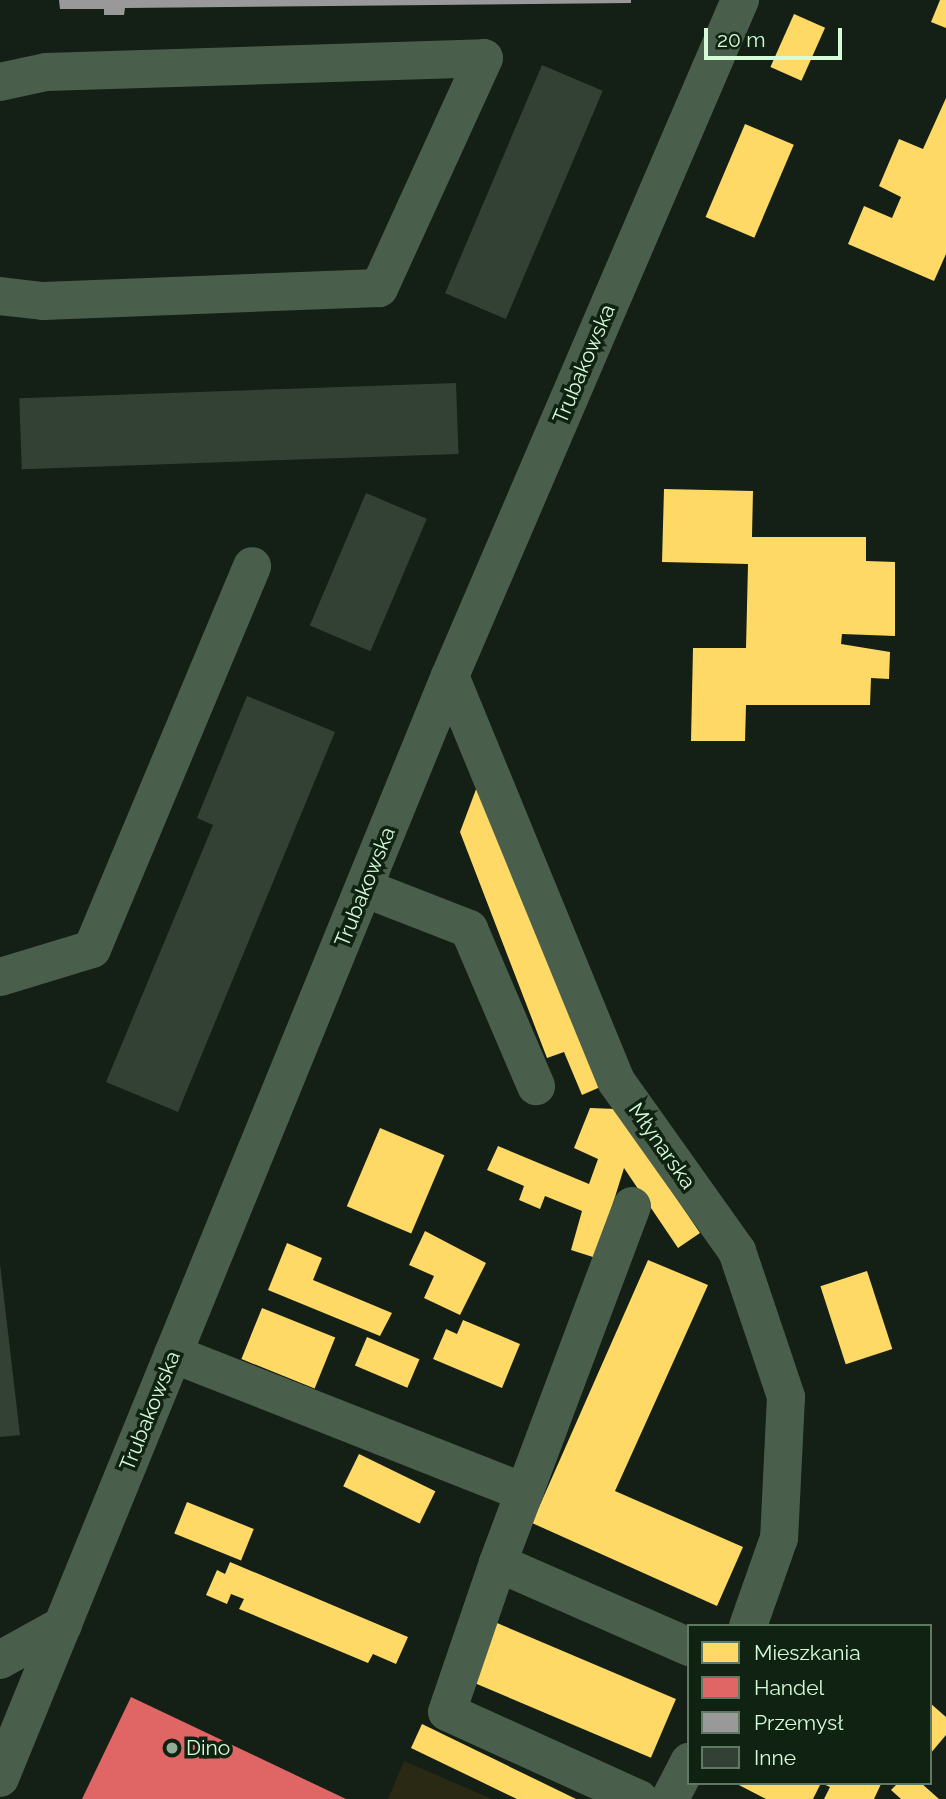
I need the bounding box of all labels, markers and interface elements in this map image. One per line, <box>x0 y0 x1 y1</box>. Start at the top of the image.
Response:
scale bar <box>708 14 846 58</box>
text: 20 m <box>717 27 765 52</box>
street label: Trubakowska <box>548 300 620 428</box>
street label: Trubakowska <box>329 823 401 951</box>
street label: Młynarska <box>623 1098 701 1194</box>
street label: Trubakowska <box>114 1347 186 1475</box>
legend <box>687 1624 932 1785</box>
text: Mieszkania <box>754 1640 861 1665</box>
text: Handel <box>754 1675 824 1700</box>
text: Przemysł <box>754 1710 843 1735</box>
place label: Dino <box>186 1735 230 1761</box>
marker: Dino <box>164 1740 180 1756</box>
text: Inne <box>754 1745 796 1770</box>

